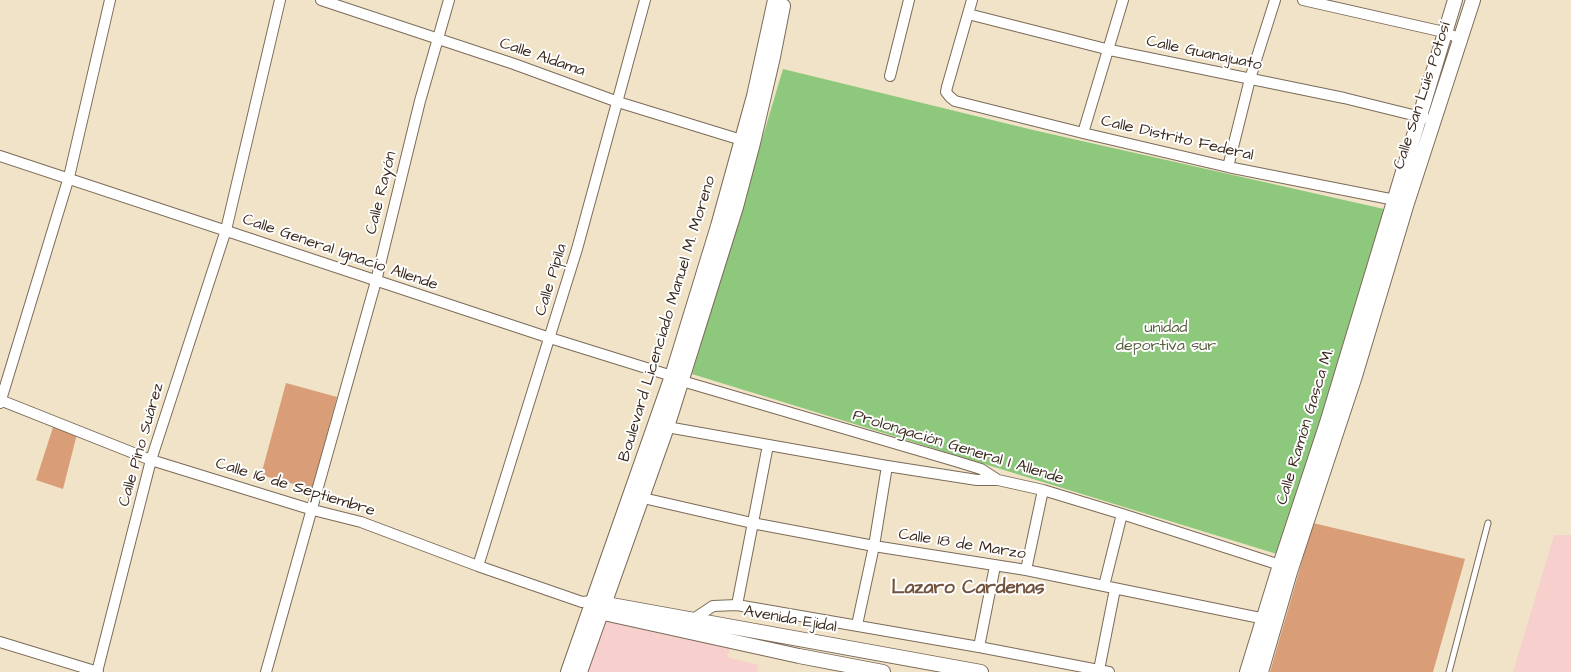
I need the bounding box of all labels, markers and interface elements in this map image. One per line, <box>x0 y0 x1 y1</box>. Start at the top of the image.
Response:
street label: Calle San Luis Potosí <box>1390 20 1456 172</box>
street label: Calle Guanajuato <box>1144 32 1264 76</box>
street label: Calle Aldama <box>497 34 587 82</box>
street label: Calle Distrito Federal <box>1099 112 1255 166</box>
street label: Calle Rayón <box>362 149 402 237</box>
street label: Boulevard Licenciado Manuel M. Moreno <box>615 174 721 464</box>
street label: Calle General Ignacio Allende <box>240 210 440 296</box>
street label: Calle Pípila <box>532 242 572 318</box>
park label: unidad deportiva sur <box>1116 319 1216 357</box>
street label: Calle Ramón Gasca M. <box>1273 347 1339 507</box>
street label: Calle Pino Suárez <box>115 381 169 509</box>
street label: Prolongación General I Allende <box>850 407 1066 489</box>
street label: Calle 16 de Septiembre <box>213 455 377 521</box>
street label: Calle 18 de Marzo <box>897 525 1027 565</box>
district label: Lazaro Cardenas <box>891 578 1045 600</box>
street label: Avenida Ejidal <box>742 602 838 638</box>

